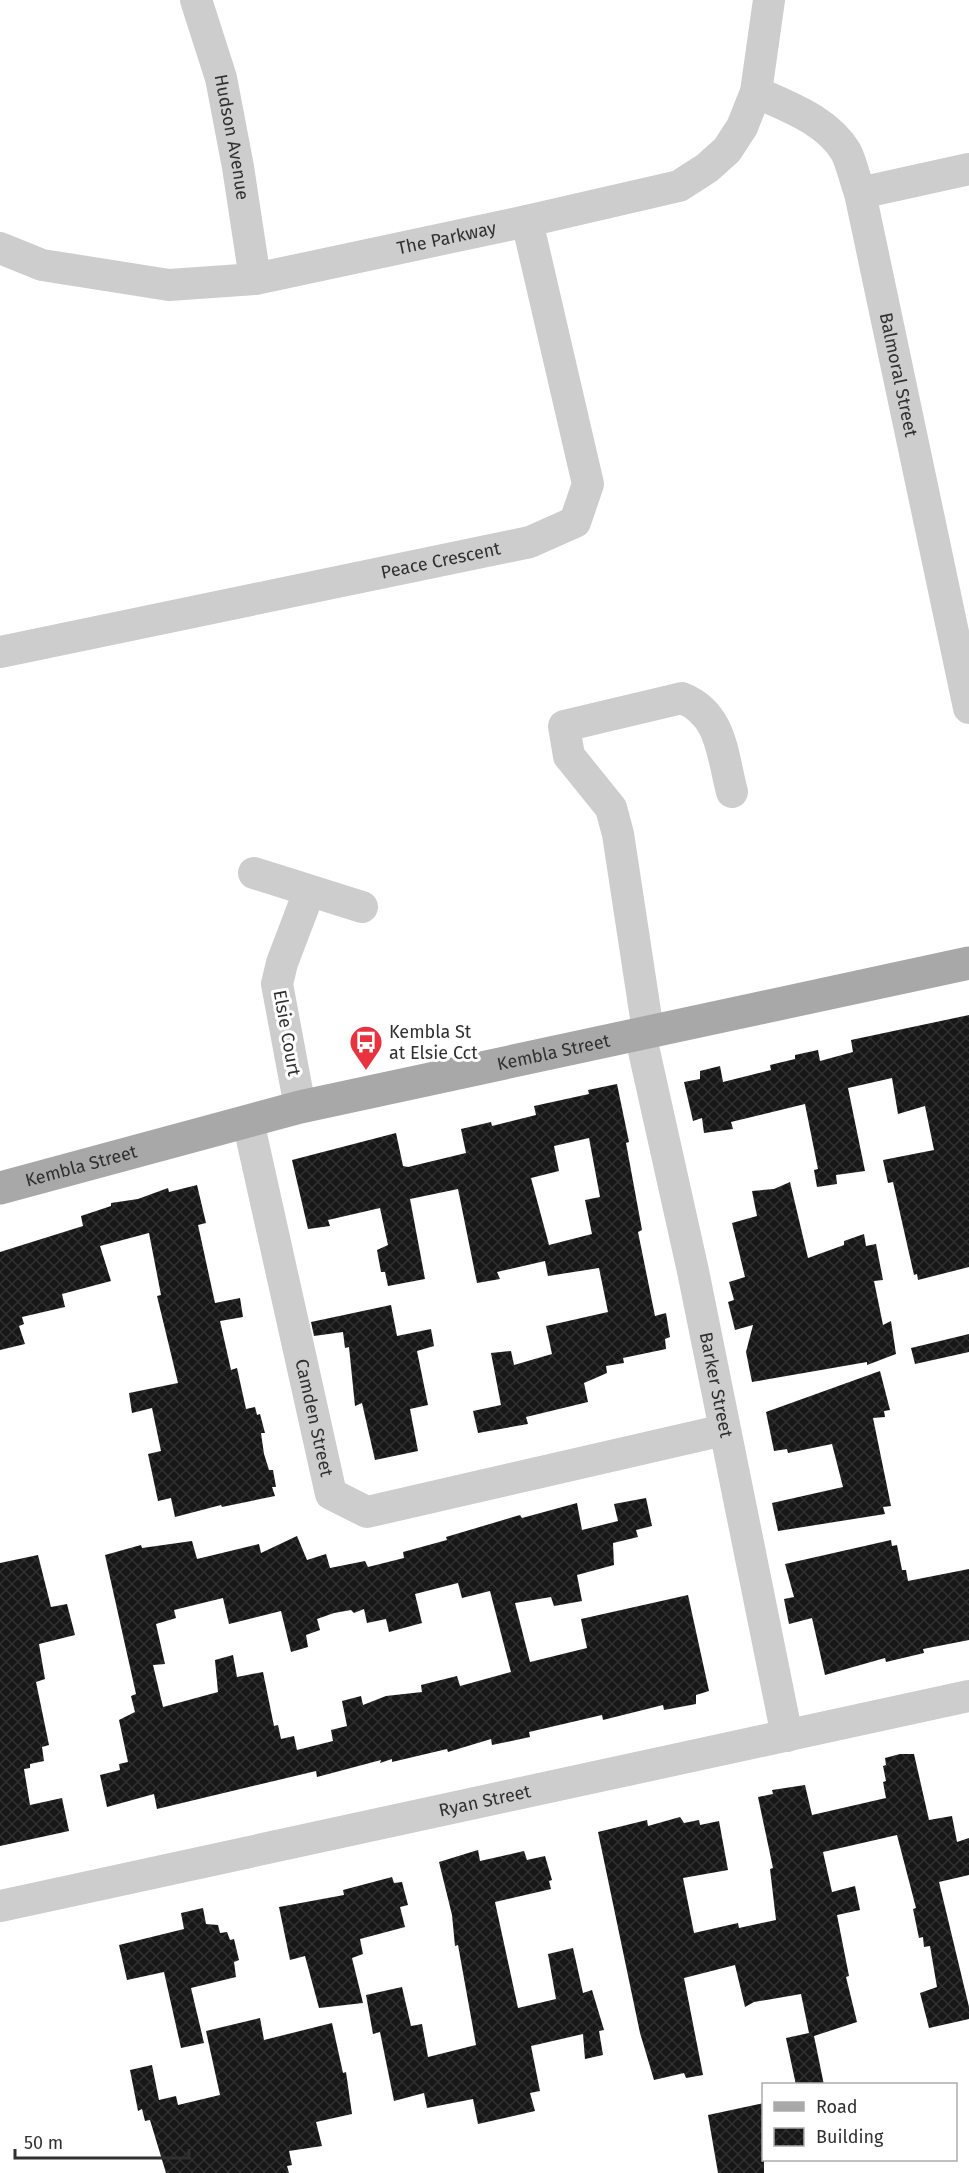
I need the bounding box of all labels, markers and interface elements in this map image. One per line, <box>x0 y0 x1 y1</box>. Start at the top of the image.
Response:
street label: Hudson Avenue <box>210 72 254 202</box>
street label: The Parkway <box>395 217 498 259</box>
street label: Balmoral Street <box>875 310 922 439</box>
street label: Peace Crescent <box>379 537 503 584</box>
street label: Elsie Court <box>269 988 305 1078</box>
place label: Kembla St at Elsie Cct <box>389 1021 478 1064</box>
bus stop icon: Kembla St at Elsie Cct <box>348 1024 384 1071</box>
street label: Kembla Street <box>495 1029 612 1075</box>
street label: Kembla Street <box>23 1140 140 1192</box>
street label: Barker Street <box>695 1330 738 1440</box>
street label: Camden Street <box>290 1357 338 1479</box>
street label: Ryan Street <box>437 1780 533 1822</box>
legend <box>762 2083 957 2161</box>
text: Road <box>816 2096 858 2118</box>
scale bar <box>15 2122 189 2160</box>
text: Building <box>816 2126 884 2148</box>
text: 50 m <box>24 2132 63 2154</box>

